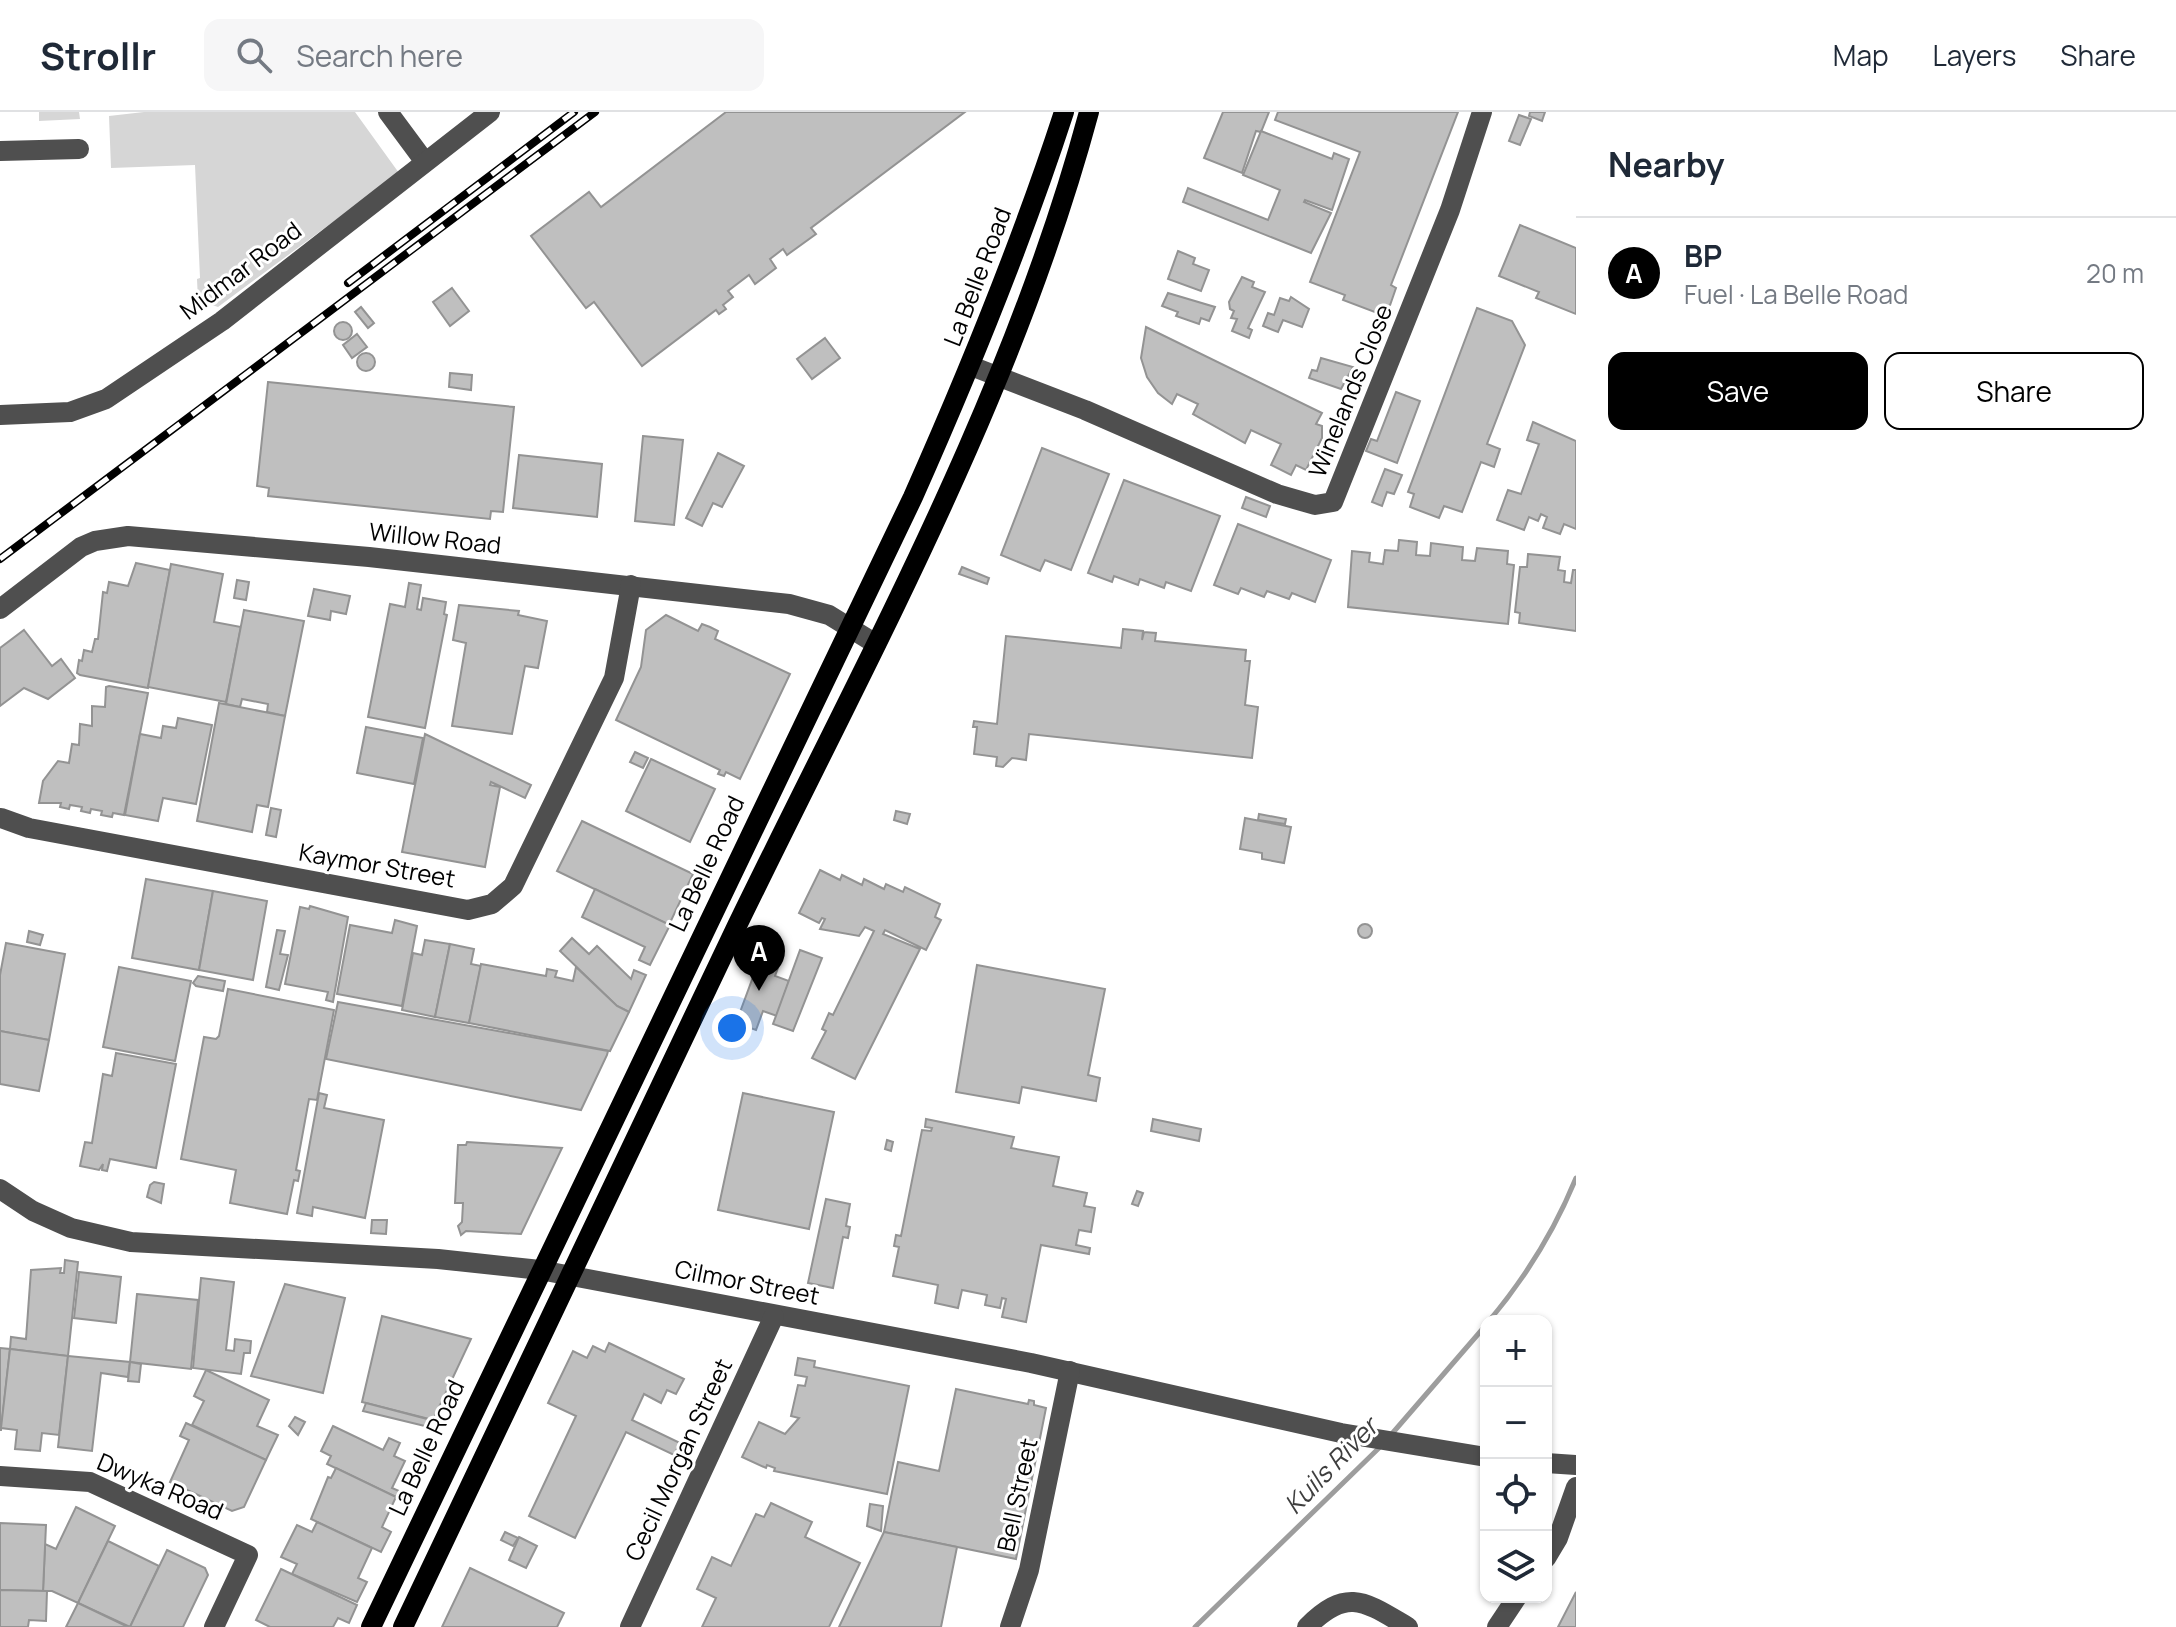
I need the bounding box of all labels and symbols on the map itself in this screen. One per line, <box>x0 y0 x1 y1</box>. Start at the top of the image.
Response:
street label: La Belle Road <box>935 202 1018 351</box>
street label: Midmar Road <box>173 213 308 326</box>
street label: Winelands Close <box>1300 299 1399 482</box>
street label: Willow Road <box>367 514 503 561</box>
street label: La Belle Road <box>660 790 751 937</box>
street label: Kaymor Street <box>297 835 458 894</box>
pin: A <box>733 925 785 991</box>
your location <box>712 1008 752 1048</box>
street label: Cilmor Street <box>672 1251 822 1312</box>
street label: Cecil Morgan Street <box>616 1353 739 1566</box>
street label: La Belle Road <box>380 1374 471 1521</box>
water label: Kuils River <box>1275 1407 1388 1521</box>
street label: Bell Street <box>988 1435 1045 1554</box>
street label: Dwyka Road <box>92 1444 229 1527</box>

